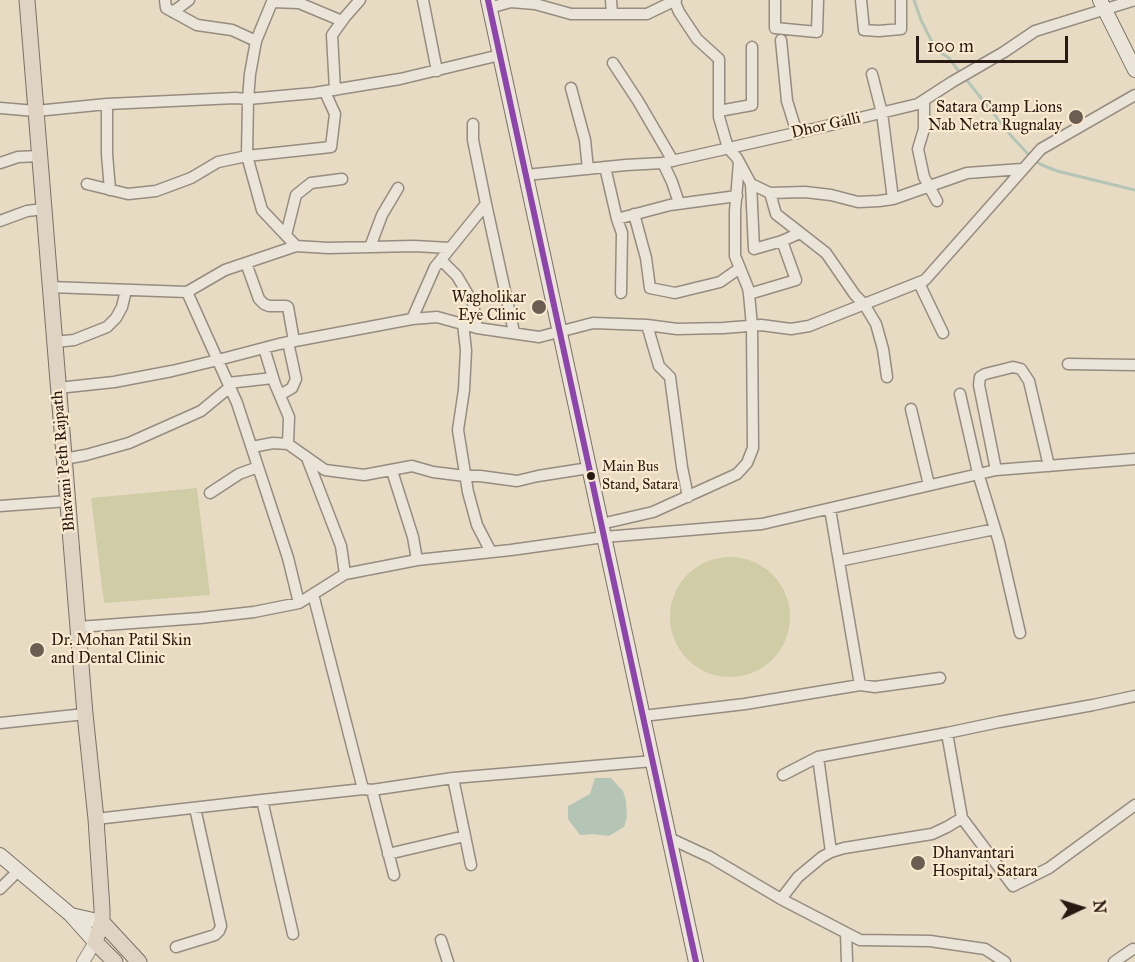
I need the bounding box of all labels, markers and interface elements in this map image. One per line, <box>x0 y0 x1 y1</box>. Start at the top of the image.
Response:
scale bar <box>919 24 1070 62</box>
text: 100 m <box>927 35 974 57</box>
place label: Satara Camp Lions Nab Netra Rugnalay <box>928 98 1062 136</box>
marker: Satara Camp Lions Nab Netra Rugnalay <box>1067 108 1085 126</box>
street label: Dhor Galli <box>790 109 862 143</box>
place label: Wagholikar Eye Clinic <box>452 288 526 326</box>
marker: Wagholikar Eye Clinic <box>530 298 548 316</box>
street label: Bhavani Peth Rajpath <box>48 390 80 532</box>
place label: Main Bus Stand, Satara <box>602 460 678 492</box>
marker: Main Bus Stand, Satara <box>585 470 597 482</box>
place label: Dr. Mohan Patil Skin and Dental Clinic <box>51 631 191 669</box>
marker: Dr. Mohan Patil Skin and Dental Clinic <box>28 641 46 659</box>
place label: Dhanvantari Hospital, Satara <box>932 844 1038 882</box>
marker: Dhanvantari Hospital, Satara <box>909 854 927 872</box>
north arrow <box>1051 878 1111 938</box>
text: N <box>1090 899 1109 914</box>

